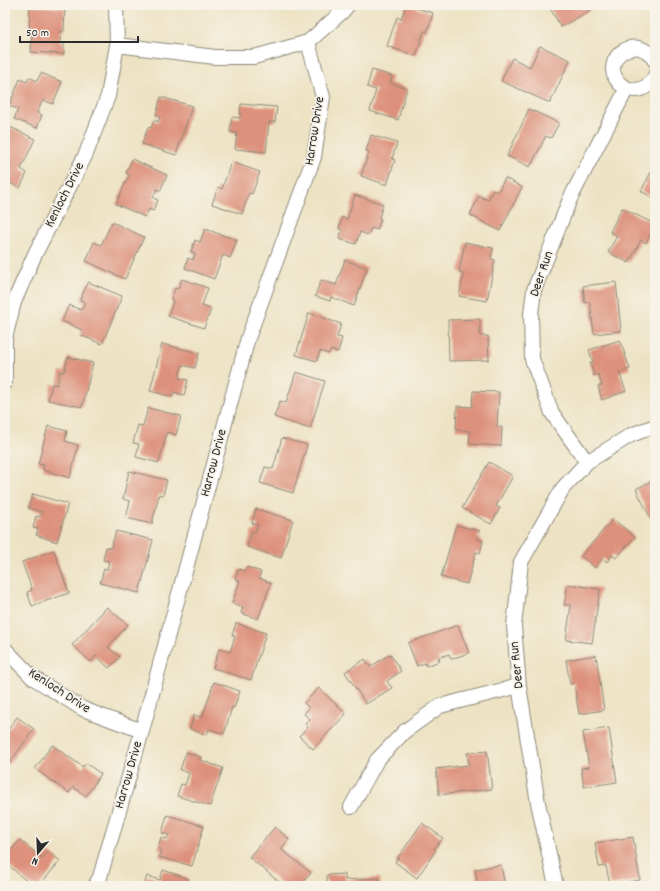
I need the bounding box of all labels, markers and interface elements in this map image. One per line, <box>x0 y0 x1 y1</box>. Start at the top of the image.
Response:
scale bar <box>20 18 138 44</box>
text: 50 m <box>26 25 49 42</box>
street label: Harrow Drive <box>300 95 330 167</box>
street label: Kenloch Drive <box>40 159 90 231</box>
street label: Deer Run <box>525 248 559 300</box>
street label: Harrow Drive <box>195 427 233 499</box>
street label: Deer Run <box>505 640 529 690</box>
street label: Kenloch Drive <box>24 663 94 719</box>
street label: Harrow Drive <box>110 739 148 811</box>
north arrow <box>18 833 58 873</box>
text: N <box>30 852 41 869</box>

